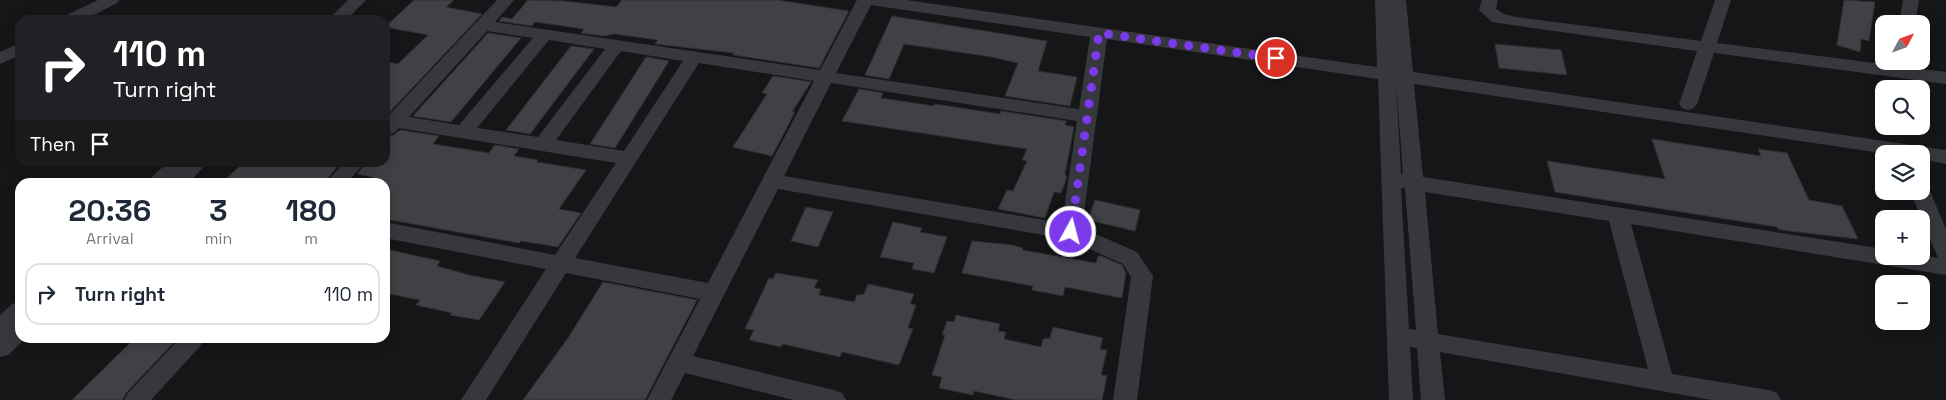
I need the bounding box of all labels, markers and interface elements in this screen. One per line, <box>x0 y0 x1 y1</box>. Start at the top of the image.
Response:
north arrow <box>1875 15 1930 70</box>
map controls <box>1875 15 1930 330</box>
text: 110 m <box>113 32 206 76</box>
icon: right <box>30 35 95 100</box>
pin <box>1255 37 1297 79</box>
icon: arrive <box>1262 44 1290 72</box>
text: Turn right <box>113 75 216 103</box>
button: search <box>1875 80 1930 135</box>
icon: arrive <box>86 130 114 158</box>
text: Then <box>30 132 76 157</box>
button: layers <box>1875 145 1930 200</box>
text: 20:36 <box>68 191 151 230</box>
text: 3 <box>209 191 228 230</box>
text: 180 <box>286 191 337 230</box>
position arrow <box>1044 205 1096 257</box>
button: + <box>1875 210 1930 265</box>
text: Arrival <box>86 228 134 249</box>
text: min <box>205 228 232 249</box>
text: m <box>304 228 318 249</box>
button: − <box>1875 275 1930 330</box>
icon: right <box>32 280 60 308</box>
text: Turn right <box>75 282 165 307</box>
text: 110 m <box>324 282 373 307</box>

